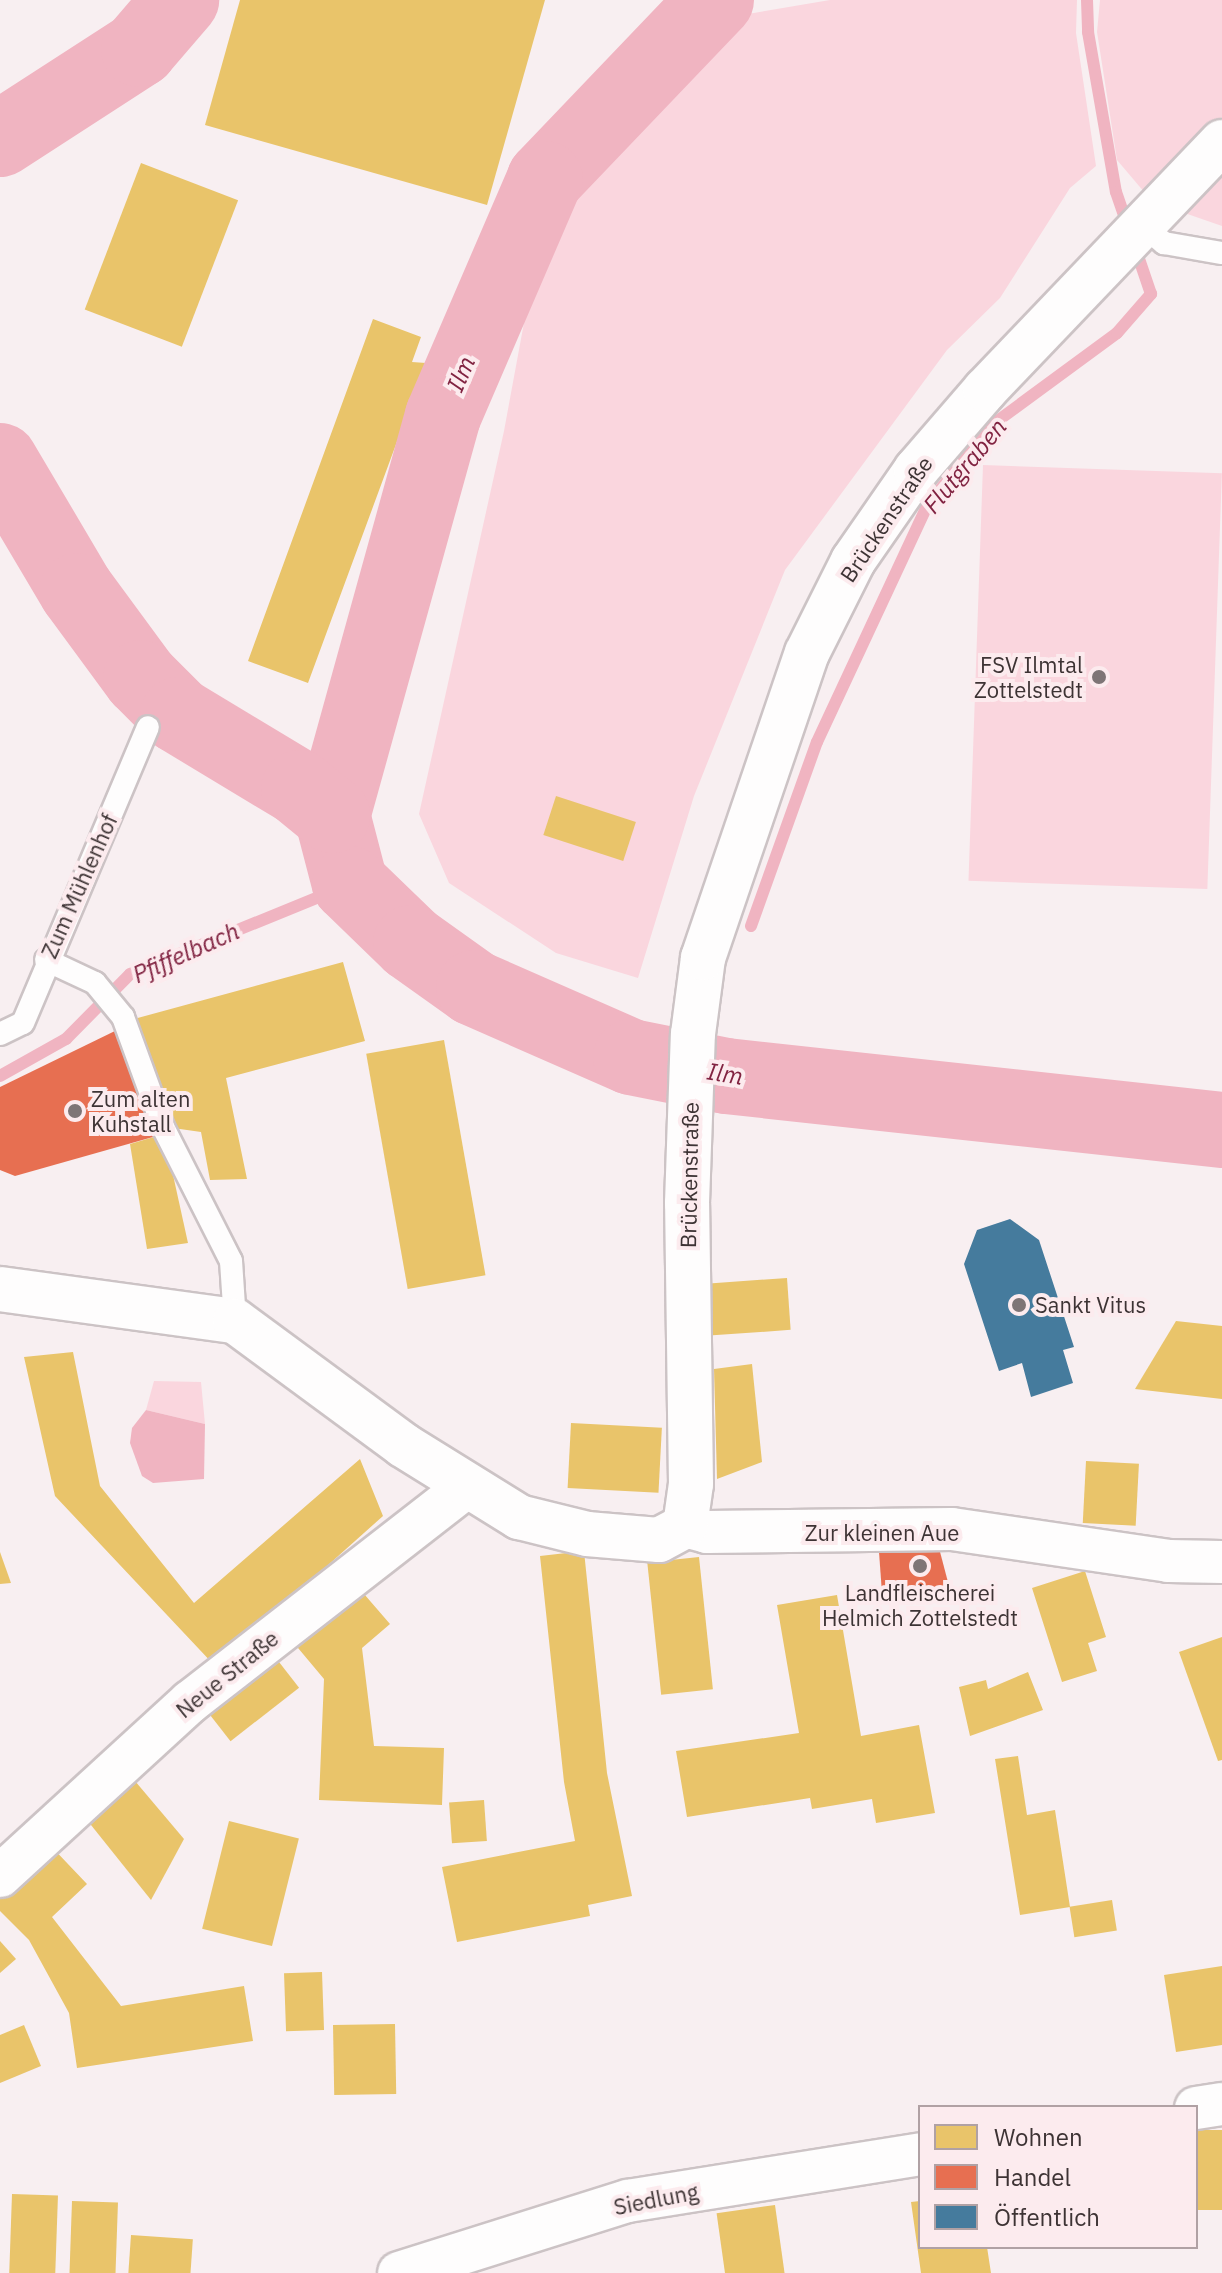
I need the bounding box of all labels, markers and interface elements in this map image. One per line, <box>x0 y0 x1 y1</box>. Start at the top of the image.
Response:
water label: Ilm <box>441 352 481 396</box>
water label: Flutgraben <box>917 413 1013 519</box>
street label: Brückenstraße <box>834 451 938 587</box>
place label: FSV Ilmtal Zottelstedt <box>974 651 1083 702</box>
marker: FSV Ilmtal Zottelstedt <box>1090 668 1108 686</box>
street label: Zum Mühlenhof <box>35 810 123 962</box>
water label: Pfiffelbach <box>128 917 244 989</box>
water label: Ilm <box>705 1057 745 1091</box>
place label: Zum alten Kuhstall <box>91 1085 190 1136</box>
marker: Zum alten Kuhstall <box>66 1102 84 1120</box>
street label: Brückenstraße <box>675 1102 703 1248</box>
place label: Sankt Vitus <box>1035 1292 1146 1318</box>
marker: Sankt Vitus <box>1010 1296 1028 1314</box>
street label: Zur kleinen Aue <box>805 1520 959 1546</box>
marker: Landfleischerei Helmich Zottelstedt <box>911 1557 929 1575</box>
place label: Landfleischerei Helmich Zottelstedt <box>822 1579 1018 1630</box>
street label: Neue Straße <box>171 1625 283 1723</box>
legend <box>918 2105 1198 2249</box>
text: Wohnen <box>994 2121 1083 2153</box>
text: Handel <box>994 2161 1071 2193</box>
street label: Siedlung <box>611 2178 701 2220</box>
text: Öffentlich <box>994 2201 1100 2233</box>

